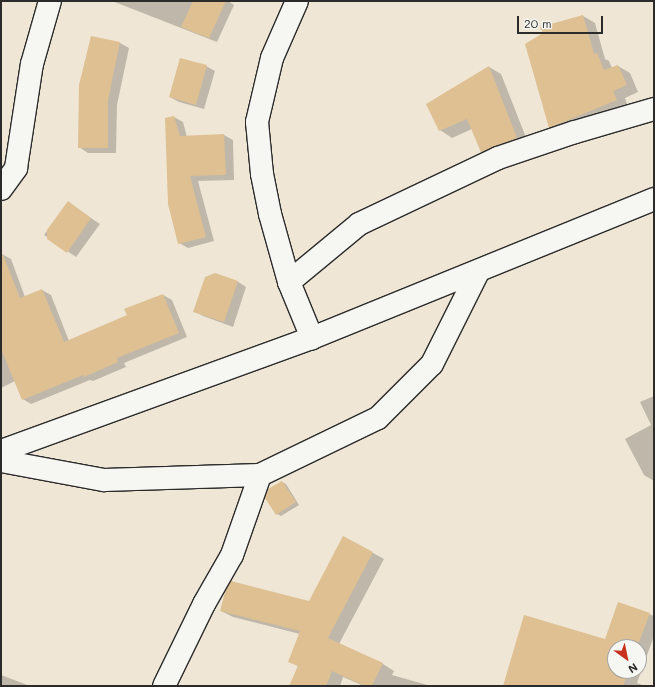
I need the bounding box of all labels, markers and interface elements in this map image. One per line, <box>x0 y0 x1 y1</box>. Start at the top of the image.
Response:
scale bar <box>519 8 605 34</box>
text: 20 m <box>524 15 552 31</box>
north arrow <box>607 639 647 679</box>
text: N <box>626 660 641 677</box>

